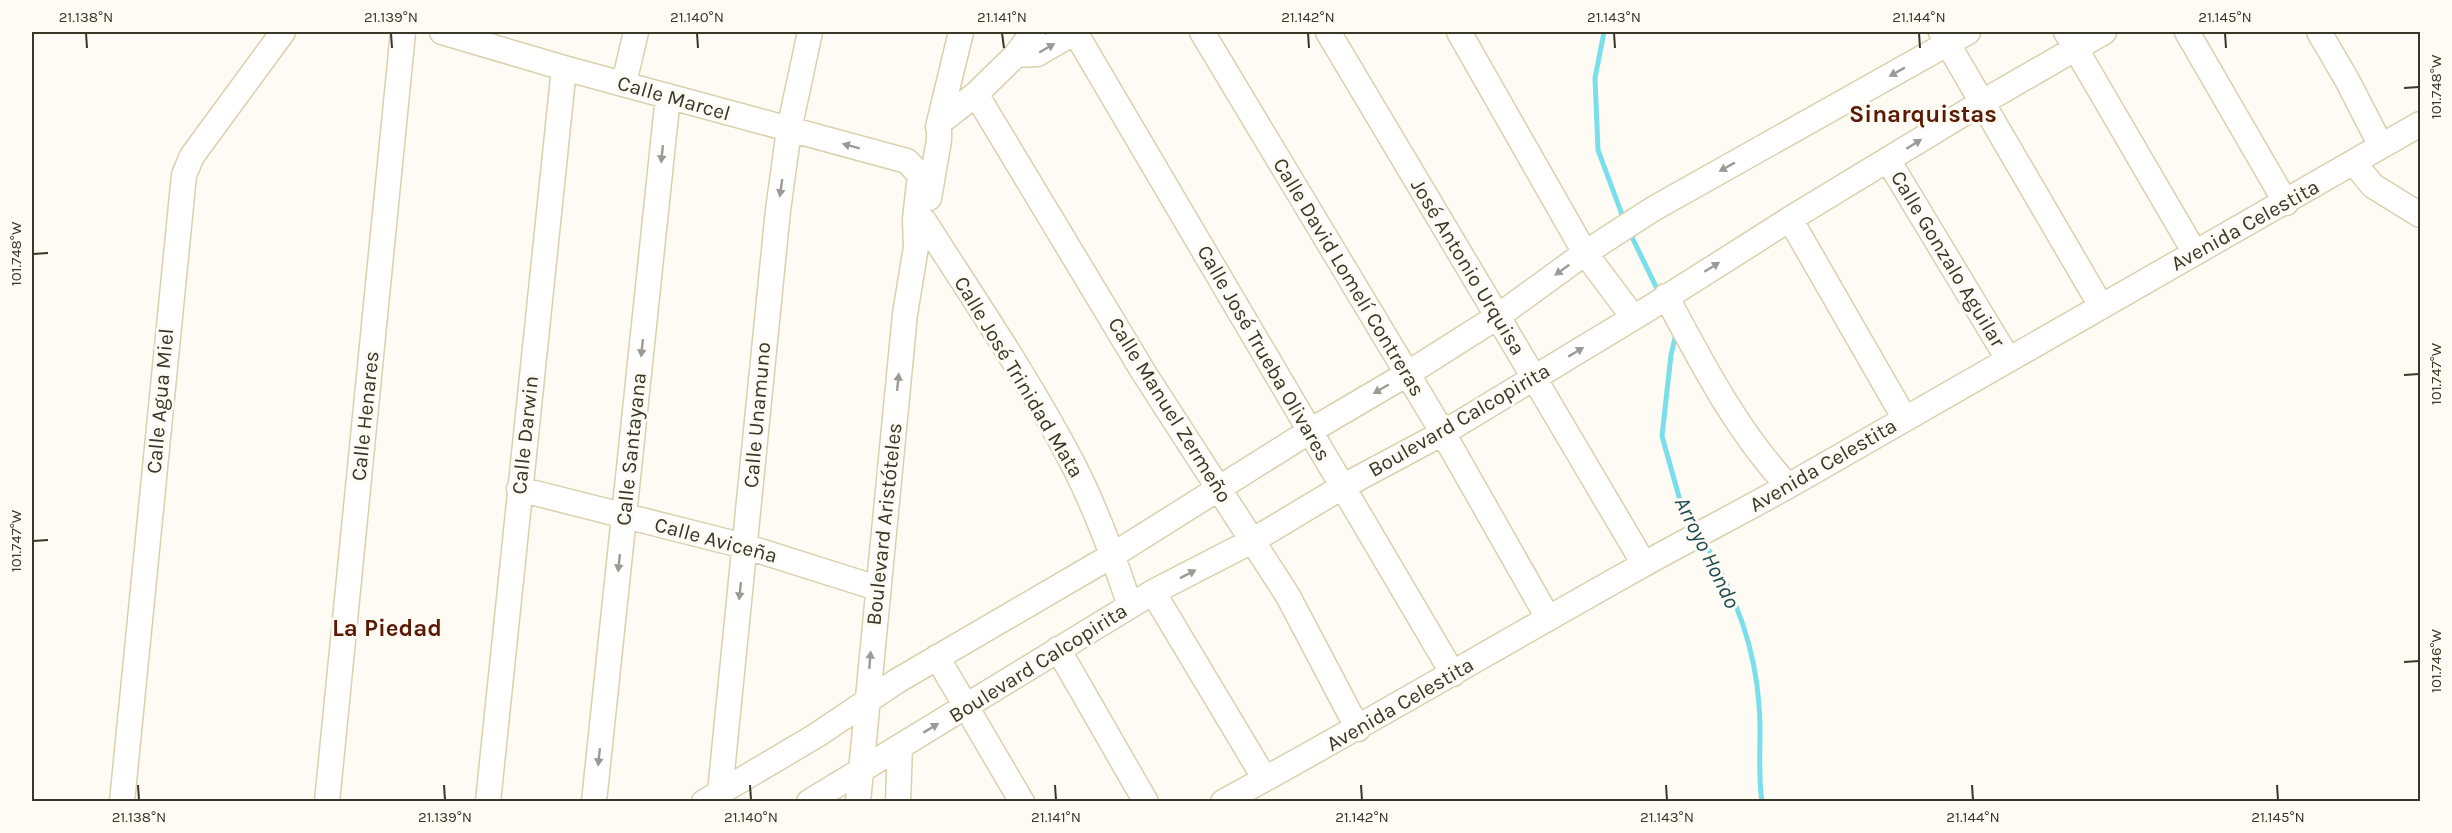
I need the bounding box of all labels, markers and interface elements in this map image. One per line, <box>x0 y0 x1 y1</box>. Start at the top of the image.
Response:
text: 21.138°N <box>59 8 113 26</box>
text: 21.139°N <box>364 8 418 26</box>
text: 21.140°N <box>670 8 724 26</box>
text: 21.141°N <box>977 8 1027 26</box>
text: 21.142°N <box>1281 8 1335 26</box>
text: 21.143°N <box>1587 8 1641 26</box>
text: 21.144°N <box>1892 8 1946 26</box>
text: 21.145°N <box>2198 8 2252 26</box>
one-way arrow <box>1039 43 1056 53</box>
text: 101.748°W <box>2427 54 2445 119</box>
one-way arrow <box>1889 66 1905 77</box>
street label: Calle Marcel <box>615 70 733 126</box>
district label: Sinarquistas <box>1849 100 1997 128</box>
one-way arrow <box>1906 138 1922 149</box>
one-way arrow <box>841 141 859 150</box>
one-way arrow <box>657 145 667 164</box>
street label: Calle David Lomelí Contreras <box>1268 153 1430 401</box>
one-way arrow <box>1718 162 1735 172</box>
street label: Calle Gonzalo Aguilar <box>1886 166 2010 352</box>
street label: José Antonio Urquisa <box>1406 174 1530 360</box>
street label: Avenida Celestita <box>2167 174 2323 276</box>
one-way arrow <box>776 178 785 197</box>
text: 101.748°W <box>7 221 25 286</box>
street label: Calle José Trueba Olivares <box>1192 241 1336 465</box>
one-way arrow <box>1704 262 1720 273</box>
one-way arrow <box>1554 264 1570 276</box>
street label: Calle José Trinidad Mata <box>949 272 1089 482</box>
street label: Calle Manuel Zermeño <box>1103 313 1237 507</box>
street label: Calle Agua Miel <box>142 327 178 475</box>
one-way arrow <box>637 339 647 358</box>
street label: Calle Unamuno <box>739 341 775 489</box>
text: 101.747°W <box>2427 342 2445 405</box>
one-way arrow <box>1568 346 1584 357</box>
street label: Calle Henares <box>346 350 384 482</box>
street label: Boulevard Calcopirita <box>1364 358 1554 482</box>
street label: Calle Santayana <box>611 371 651 527</box>
one-way arrow <box>893 372 903 391</box>
street label: Calle Darwin <box>507 375 543 495</box>
one-way arrow <box>1372 384 1389 394</box>
street label: Avenida Celestita <box>1745 413 1901 517</box>
street label: Boulevard Aristóteles <box>861 421 907 627</box>
water label: Arroyo Hondo <box>1669 492 1745 613</box>
text: 101.747°W <box>7 509 25 572</box>
street label: Calle Aviceña <box>652 512 780 568</box>
one-way arrow <box>614 553 624 572</box>
one-way arrow <box>1180 569 1197 579</box>
one-way arrow <box>735 581 745 600</box>
street label: Boulevard Calcopirita <box>944 598 1132 728</box>
district label: La Piedad <box>332 614 442 642</box>
text: 101.746°W <box>2427 628 2445 693</box>
one-way arrow <box>865 650 875 669</box>
street label: Avenida Celestita <box>1322 652 1478 756</box>
one-way arrow <box>923 723 939 734</box>
one-way arrow <box>594 747 604 766</box>
text: 21.138°N <box>112 808 166 826</box>
text: 21.139°N <box>418 808 472 826</box>
text: 21.140°N <box>724 808 778 826</box>
text: 21.141°N <box>1031 808 1081 826</box>
text: 21.142°N <box>1335 808 1389 826</box>
text: 21.143°N <box>1640 808 1694 826</box>
text: 21.144°N <box>1946 808 2000 826</box>
text: 21.145°N <box>2251 808 2305 826</box>

